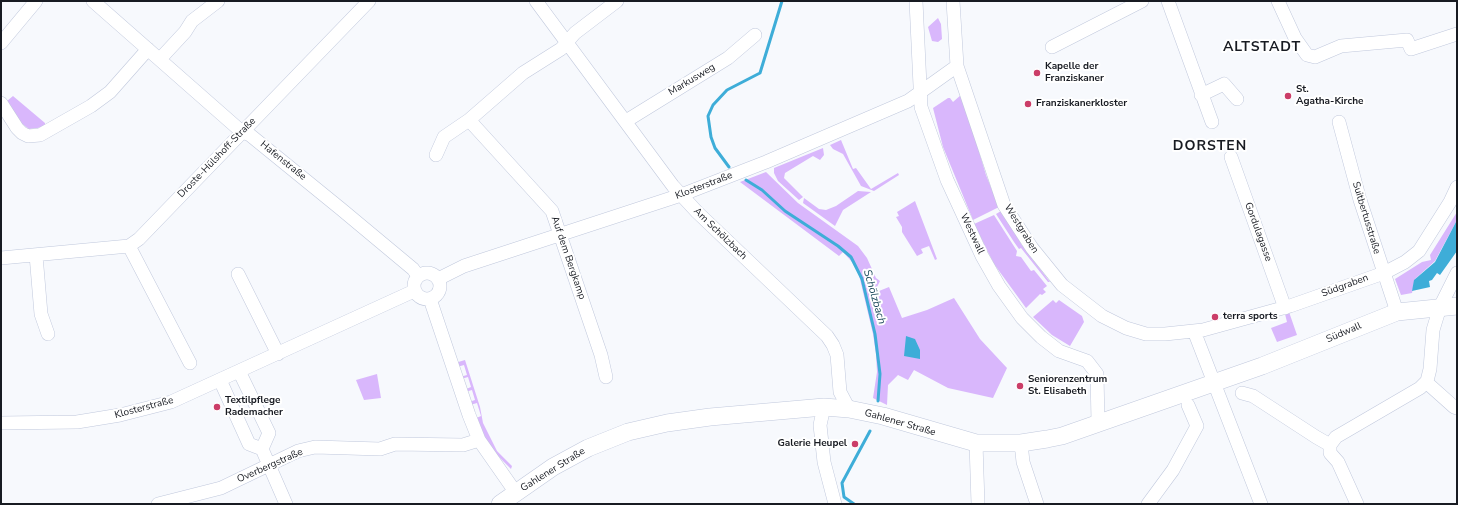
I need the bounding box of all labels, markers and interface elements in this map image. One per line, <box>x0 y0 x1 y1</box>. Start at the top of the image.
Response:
district label: ALTSTADT <box>1223 40 1301 56</box>
street label: Markusweg <box>667 61 717 99</box>
place label: Kapelle der Franziskaner <box>1045 61 1104 84</box>
marker: Kapelle der Franziskaner <box>1032 68 1042 78</box>
place label: St. Agatha-Kirche <box>1296 84 1363 108</box>
marker: St. Agatha-Kirche <box>1283 91 1293 101</box>
place label: Franziskanerkloster <box>1036 98 1127 110</box>
marker: Franziskanerkloster <box>1023 99 1033 109</box>
street label: Droste-Hülshoff-Straße <box>176 115 258 201</box>
street label: Hafenstraße <box>258 139 308 183</box>
district label: DORSTEN <box>1173 139 1247 155</box>
street label: Klosterstraße <box>674 170 734 202</box>
street label: Suitbertusstraße <box>1349 180 1383 256</box>
street label: Gordulagasse <box>1242 201 1274 263</box>
street label: Westgraben <box>1001 202 1041 256</box>
street label: Am Schölzbach <box>691 206 749 262</box>
street label: Westwall <box>957 212 987 256</box>
street label: Auf dem Bergkamp <box>548 215 588 301</box>
water label: Schölzbach <box>860 268 888 326</box>
street label: Südgraben <box>1320 272 1370 300</box>
place label: terra sports <box>1223 311 1278 323</box>
marker: terra sports <box>1210 312 1220 322</box>
street label: Südwall <box>1325 320 1363 346</box>
place label: Seniorenzentrum St. Elisabeth <box>1028 374 1107 398</box>
marker: Seniorenzentrum St. Elisabeth <box>1015 381 1025 391</box>
street label: Klosterstraße <box>113 394 175 422</box>
place label: Textilpflege Rademacher <box>225 395 283 418</box>
marker: Textilpflege Rademacher <box>212 402 222 412</box>
street label: Gahlener Straße <box>863 407 937 439</box>
place label: Galerie Heupel <box>777 438 847 450</box>
marker: Galerie Heupel <box>850 439 860 449</box>
street label: Gahlener Straße <box>519 445 587 495</box>
street label: Overbergstraße <box>235 446 305 486</box>

